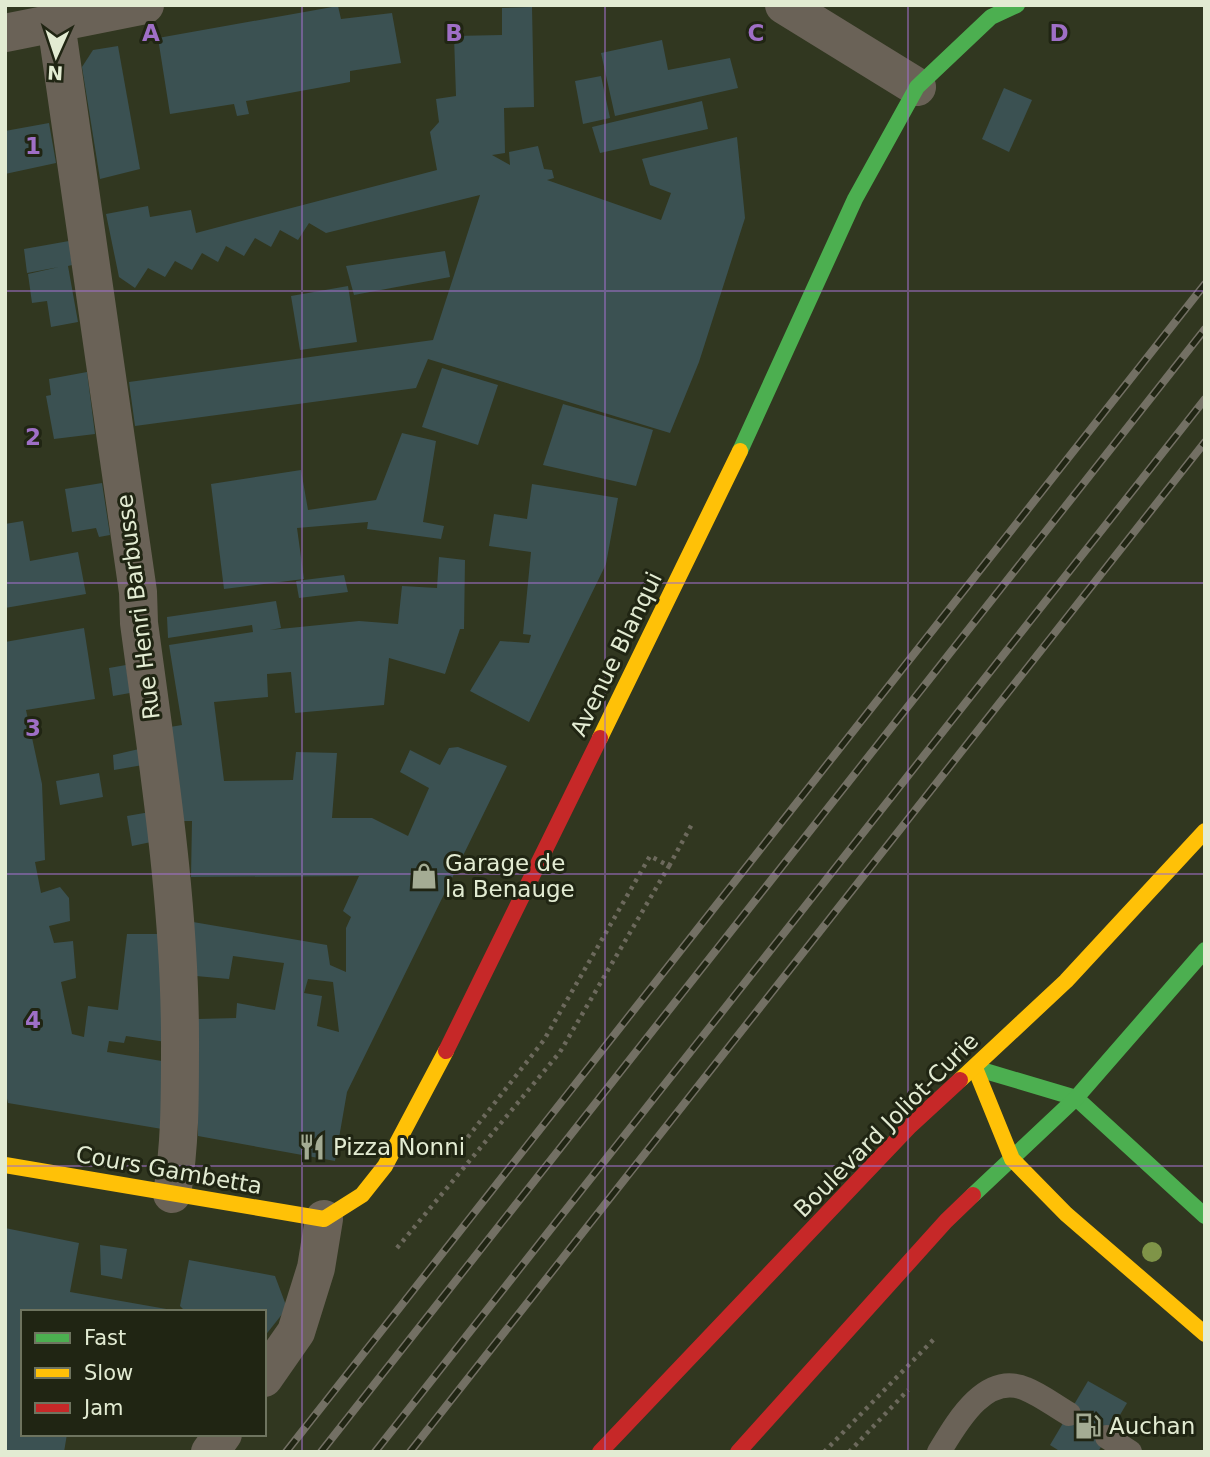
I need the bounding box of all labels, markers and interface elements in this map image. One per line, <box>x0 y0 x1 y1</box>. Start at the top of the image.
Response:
text: A <box>142 20 160 46</box>
text: B <box>445 20 463 46</box>
text: C <box>748 20 764 46</box>
text: D <box>1049 20 1069 46</box>
north arrow <box>21 21 91 91</box>
text: N <box>47 62 64 84</box>
text: 1 <box>25 133 41 159</box>
text: 2 <box>25 424 41 450</box>
street label: Rue Henri Barbusse <box>111 493 165 721</box>
street label: Avenue Blanqui <box>565 568 667 740</box>
text: 3 <box>25 715 41 741</box>
place label: Garage de la Benauge <box>445 850 575 902</box>
shop icon: Garage de la Benauge <box>409 861 439 891</box>
text: 4 <box>25 1007 41 1033</box>
street label: Boulevard Joliot-Curie <box>789 1028 983 1222</box>
restaurant icon: Pizza Nonni <box>297 1132 327 1162</box>
place label: Pizza Nonni <box>333 1134 465 1160</box>
street label: Cours Gambetta <box>74 1141 264 1199</box>
legend <box>21 1310 266 1436</box>
text: Fast <box>84 1326 126 1350</box>
text: Slow <box>84 1361 133 1385</box>
text: Jam <box>82 1396 124 1420</box>
fuel station icon: Auchan <box>1073 1411 1103 1441</box>
place label: Auchan <box>1109 1413 1195 1439</box>

